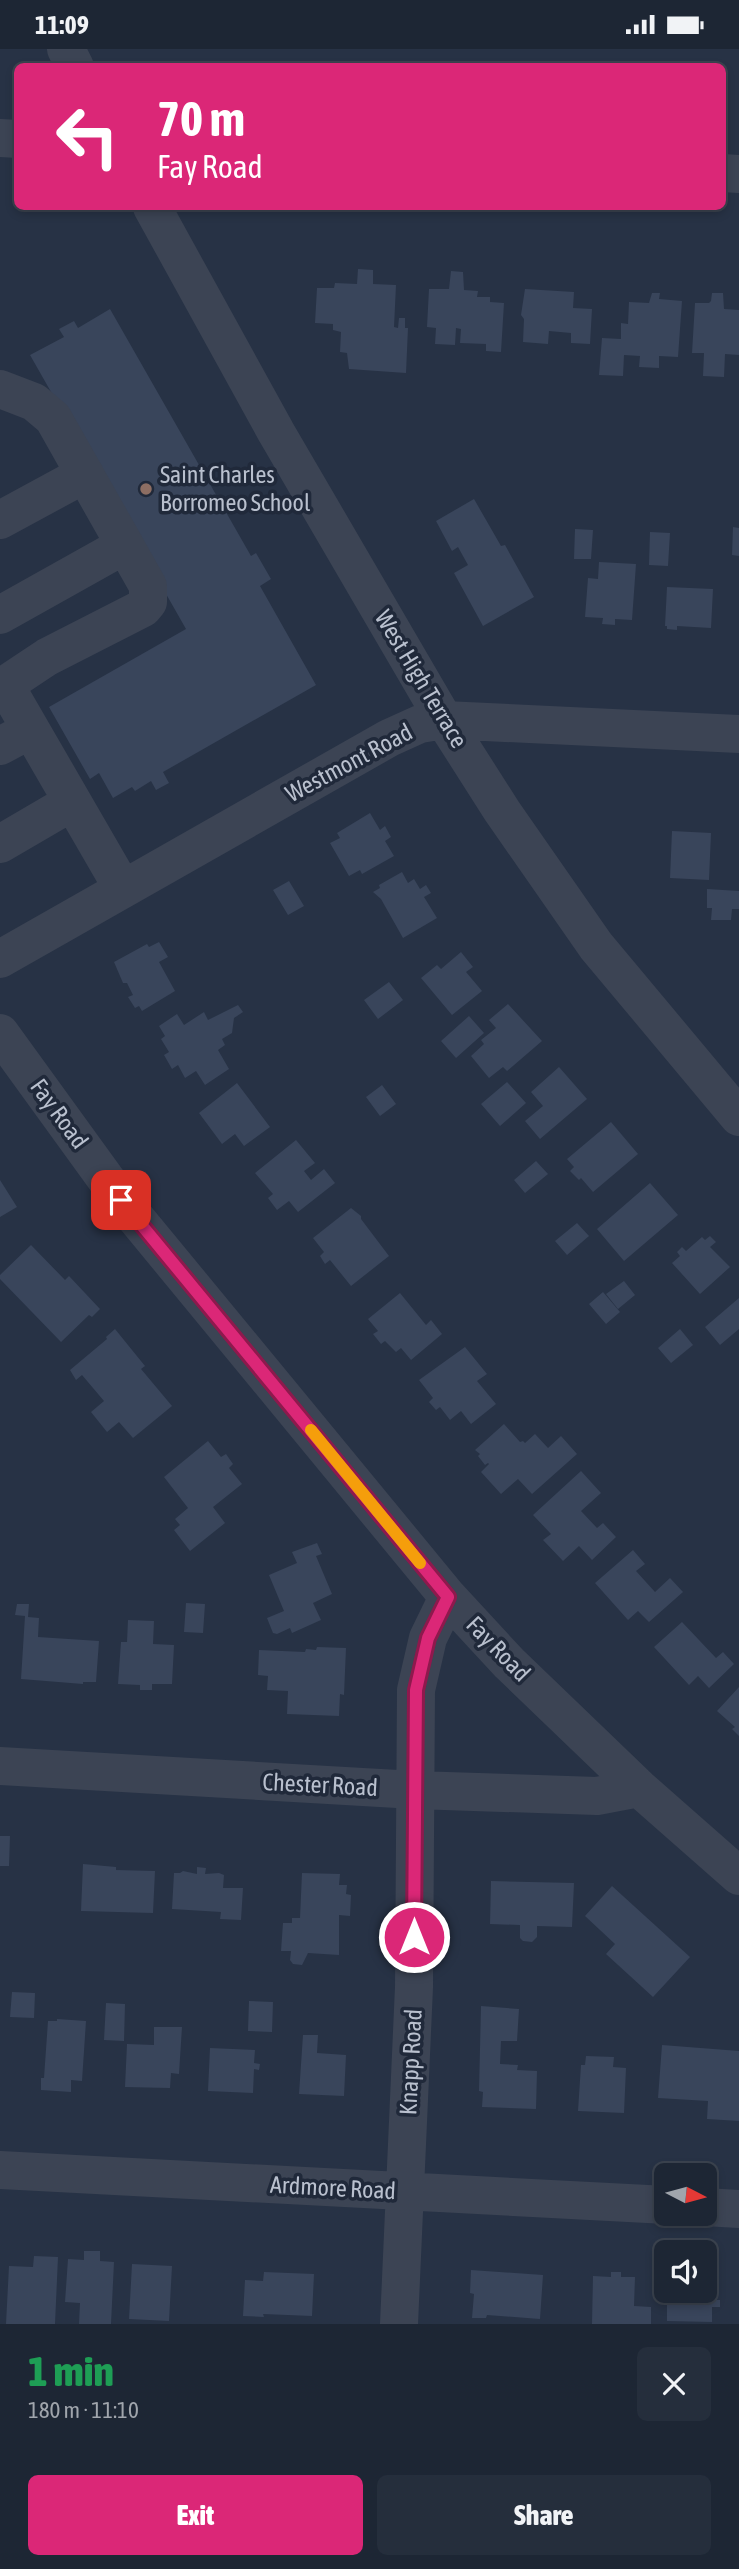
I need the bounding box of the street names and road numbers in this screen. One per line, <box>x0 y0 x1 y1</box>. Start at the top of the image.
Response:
street label: West High Terrace <box>370 605 473 752</box>
street label: Westmont Road <box>281 718 417 807</box>
street label: Fay Road <box>25 1074 94 1154</box>
street label: Fay Road <box>461 1611 536 1687</box>
street label: Chester Road <box>262 1768 378 1801</box>
street label: Knapp Road <box>394 2008 427 2116</box>
street label: Ardmore Road <box>269 2171 397 2204</box>

